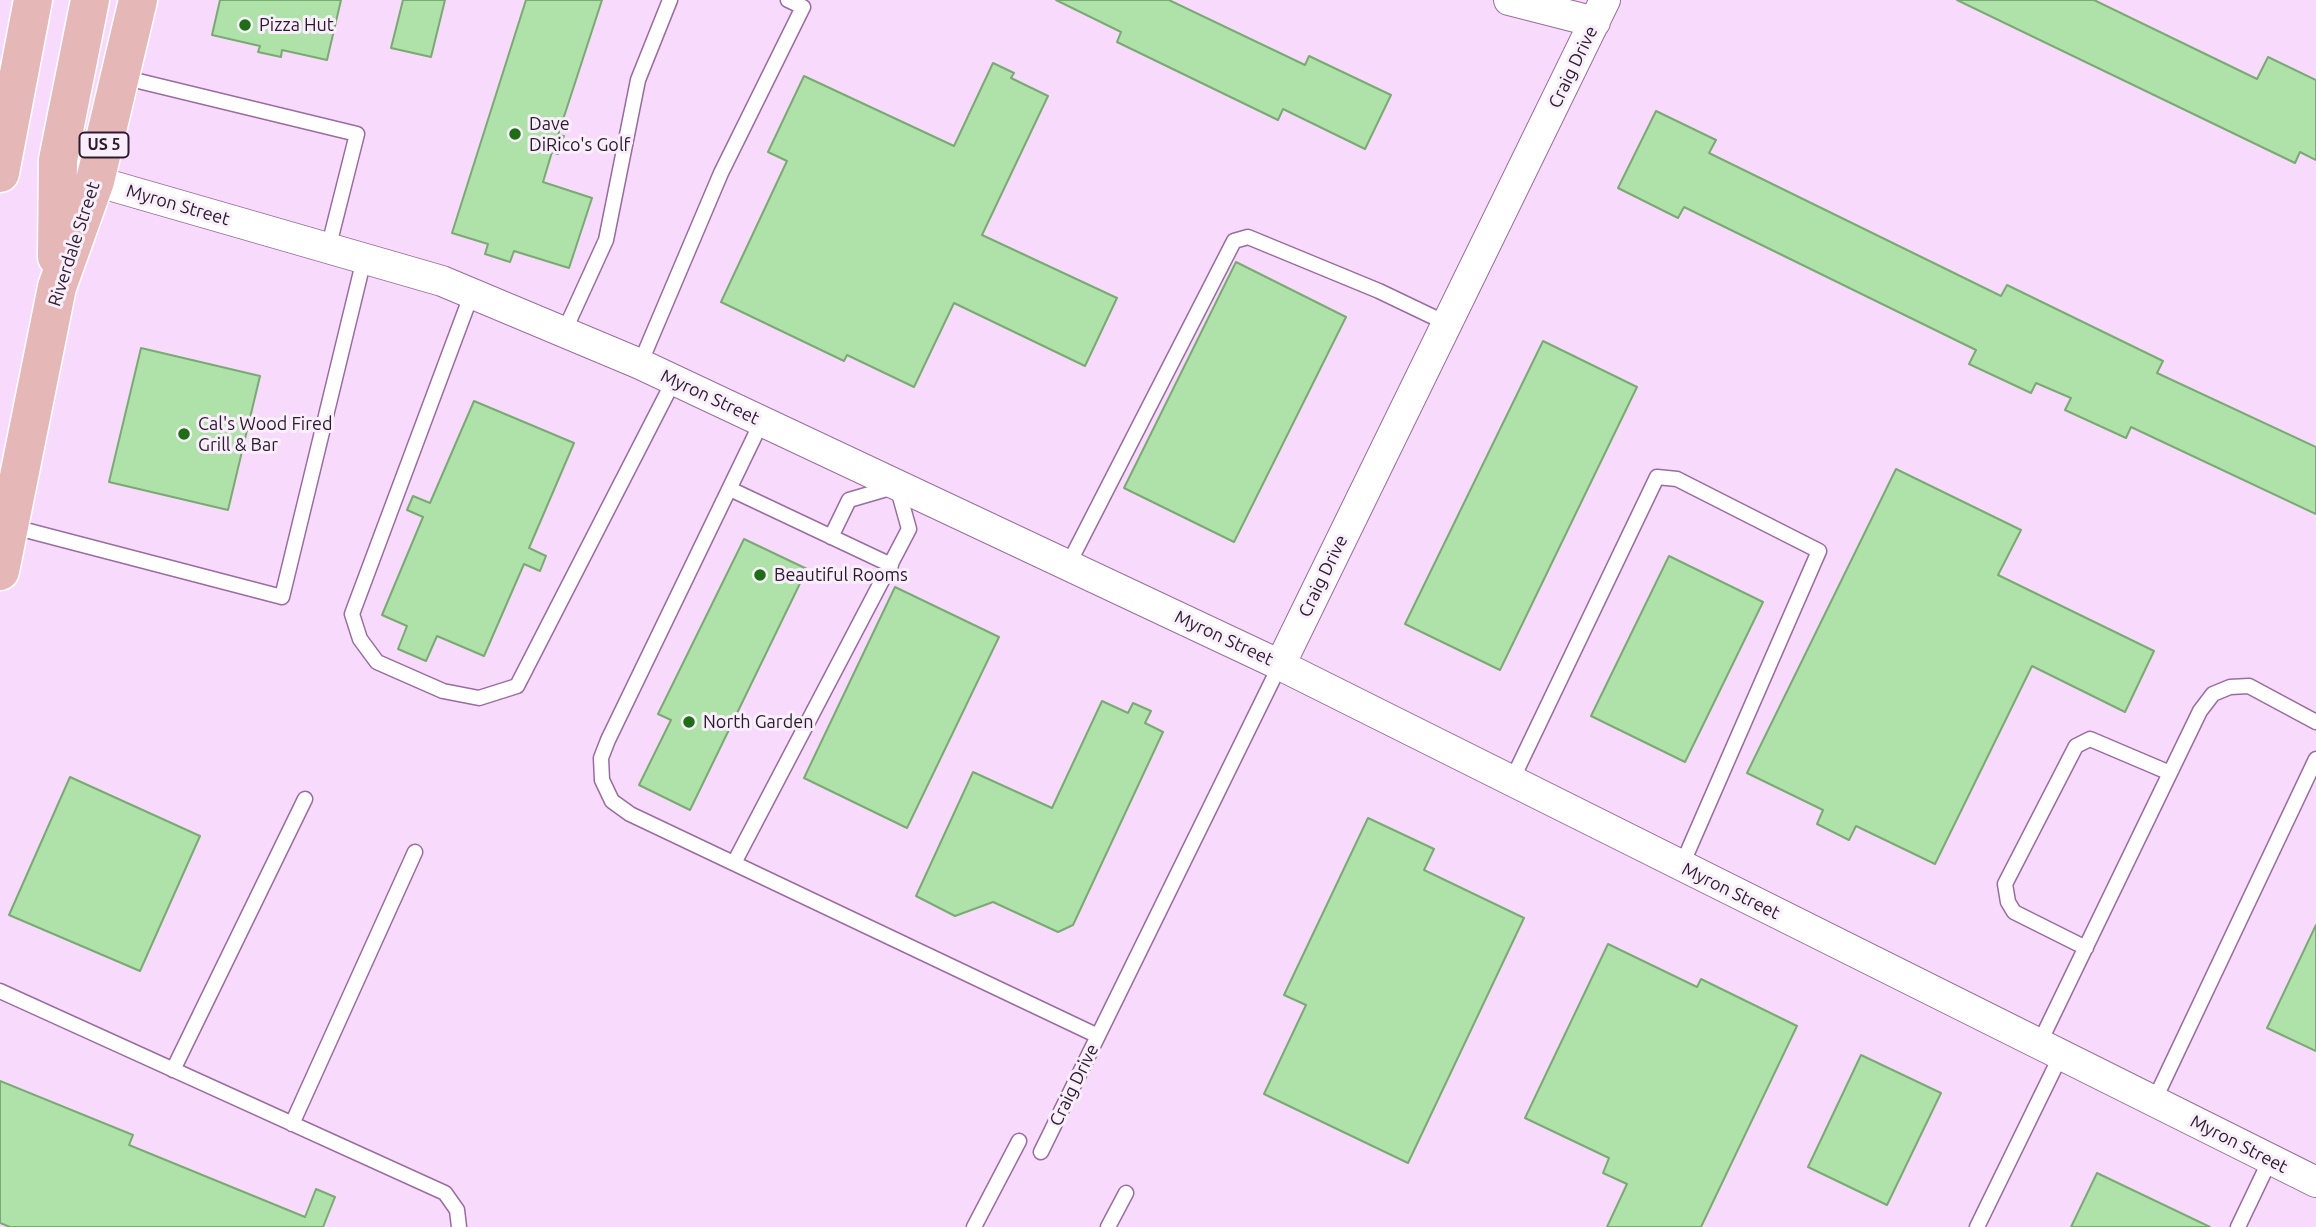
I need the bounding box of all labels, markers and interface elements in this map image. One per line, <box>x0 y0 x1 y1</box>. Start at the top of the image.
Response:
place label: Pizza Hut <box>259 14 334 36</box>
marker: Pizza Hut <box>237 17 253 33</box>
street label: Craig Drive <box>1544 22 1602 112</box>
place label: Dave DiRico's Golf <box>529 113 630 156</box>
marker: Dave DiRico's Golf <box>507 126 523 142</box>
road number: US 5 <box>80 132 128 158</box>
street label: Riverdale Street <box>44 179 104 309</box>
street label: Myron Street <box>124 180 232 230</box>
street label: Myron Street <box>657 365 763 429</box>
place label: Cal's Wood Fired Grill & Bar <box>198 413 332 456</box>
marker: Cal's Wood Fired Grill & Bar <box>176 426 192 442</box>
street label: Craig Drive <box>1294 531 1352 621</box>
place label: Beautiful Rooms <box>774 564 908 586</box>
marker: Beautiful Rooms <box>752 567 768 583</box>
street label: Myron Street <box>1171 606 1277 670</box>
place label: North Garden <box>703 711 813 733</box>
marker: North Garden <box>681 714 697 730</box>
street label: Myron Street <box>1678 858 1784 924</box>
street label: Craig Drive <box>1045 1040 1103 1130</box>
street label: Myron Street <box>2187 1110 2291 1178</box>

